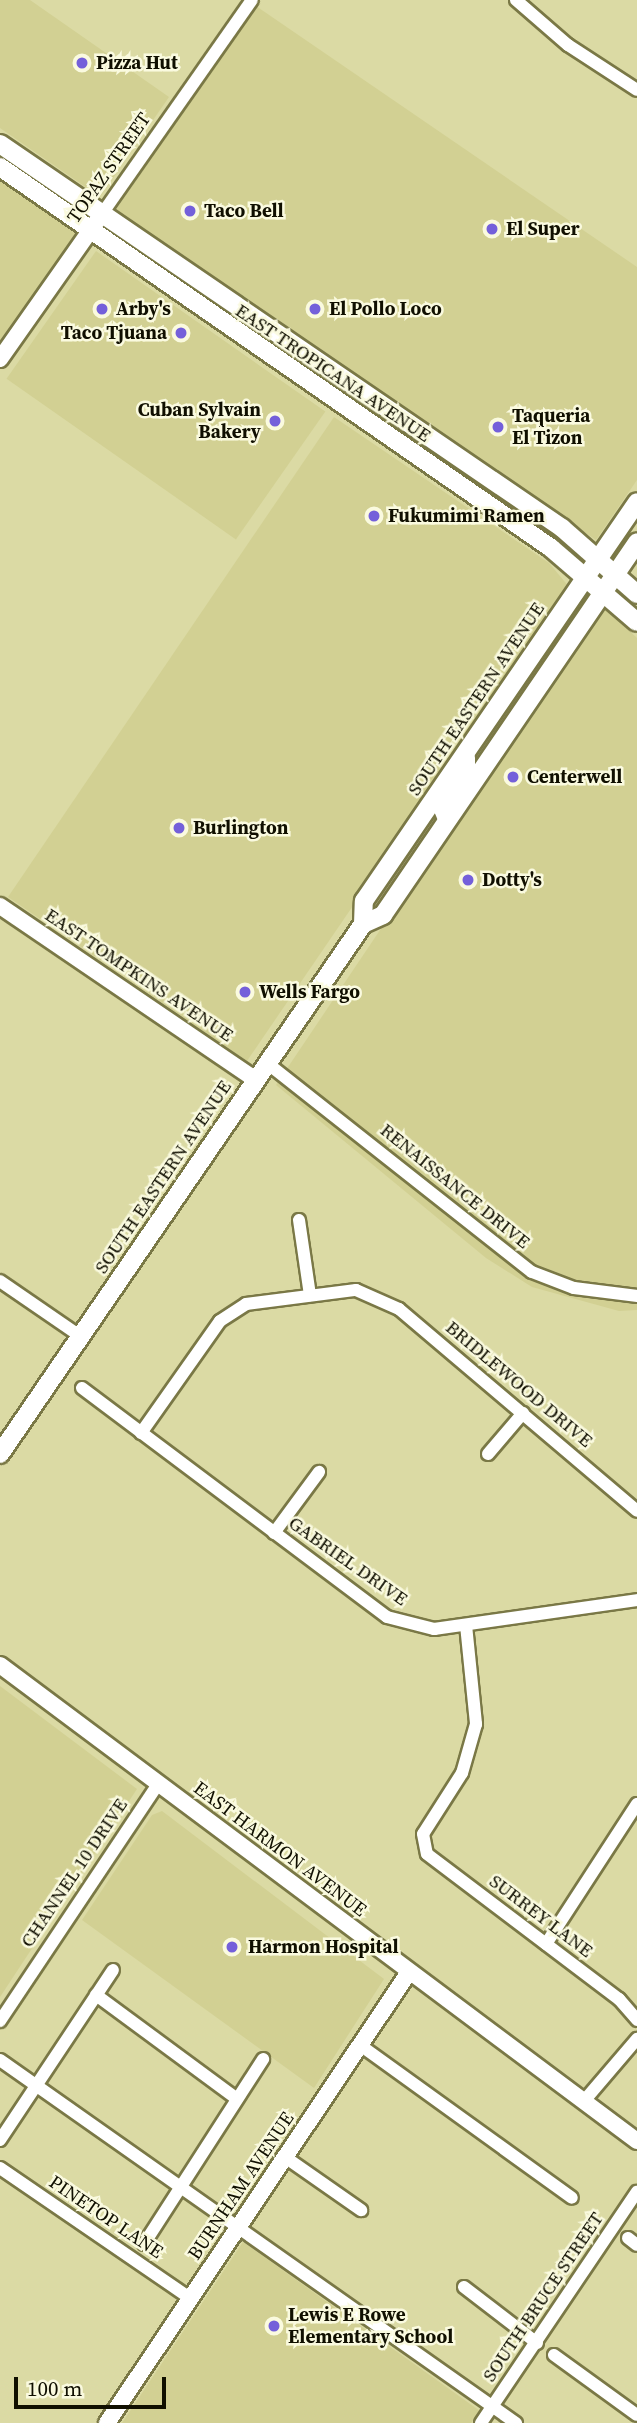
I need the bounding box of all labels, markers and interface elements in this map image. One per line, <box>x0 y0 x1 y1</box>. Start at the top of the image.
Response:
place label: Pizza Hut <box>96 52 178 74</box>
marker: Pizza Hut <box>74 55 90 71</box>
street label: TOPAZ STREET <box>63 108 155 228</box>
place label: Taco Bell <box>204 200 284 222</box>
marker: Taco Bell <box>182 203 198 219</box>
place label: El Super <box>506 218 579 240</box>
marker: El Super <box>484 221 500 237</box>
place label: Arby's <box>116 298 171 320</box>
place label: El Pollo Loco <box>329 298 442 320</box>
street label: EAST TROPICANA AVENUE <box>231 299 435 447</box>
marker: Arby's <box>94 301 110 317</box>
marker: El Pollo Loco <box>307 301 323 317</box>
place label: Taco Tjuana <box>61 322 167 344</box>
marker: Taco Tjuana <box>173 325 189 341</box>
place label: Cuban Sylvain Bakery <box>138 399 261 443</box>
place label: Taqueria El Tizon <box>512 405 590 449</box>
marker: Cuban Sylvain Bakery <box>267 413 283 429</box>
marker: Taqueria El Tizon <box>490 419 506 435</box>
place label: Fukumimi Ramen <box>388 505 545 527</box>
marker: Fukumimi Ramen <box>366 508 382 524</box>
street label: SOUTH EASTERN AVENUE <box>403 598 549 800</box>
place label: Centerwell <box>527 766 622 788</box>
marker: Centerwell <box>505 769 521 785</box>
place label: Burlington <box>193 817 288 839</box>
marker: Burlington <box>171 820 187 836</box>
place label: Dotty's <box>482 869 542 891</box>
marker: Dotty's <box>460 872 476 888</box>
street label: EAST TOMPKINS AVENUE <box>40 903 238 1047</box>
place label: Wells Fargo <box>259 981 360 1003</box>
marker: Wells Fargo <box>237 984 253 1000</box>
street label: SOUTH EASTERN AVENUE <box>90 1076 236 1278</box>
street label: RENAISSANCE DRIVE <box>376 1119 534 1253</box>
street label: BRIDLEWOOD DRIVE <box>441 1316 597 1452</box>
street label: GABRIEL DRIVE <box>284 1512 412 1610</box>
street label: EAST HARMON AVENUE <box>189 1776 371 1922</box>
street label: CHANNEL 10 DRIVE <box>16 1794 132 1952</box>
street label: SURREY LANE <box>485 1870 597 1962</box>
place label: Harmon Hospital <box>248 1936 399 1958</box>
marker: Harmon Hospital <box>222 1937 242 1957</box>
street label: BURNHAM AVENUE <box>183 2108 299 2264</box>
street label: PINETOP LANE <box>45 2171 167 2263</box>
street label: SOUTH BRUCE STREET <box>478 2208 608 2386</box>
place label: Lewis E Rowe Elementary School <box>288 2304 453 2348</box>
marker: Lewis E Rowe Elementary School <box>266 2318 282 2334</box>
scale bar <box>18 2364 170 2408</box>
text: 100 m <box>27 2374 82 2403</box>

